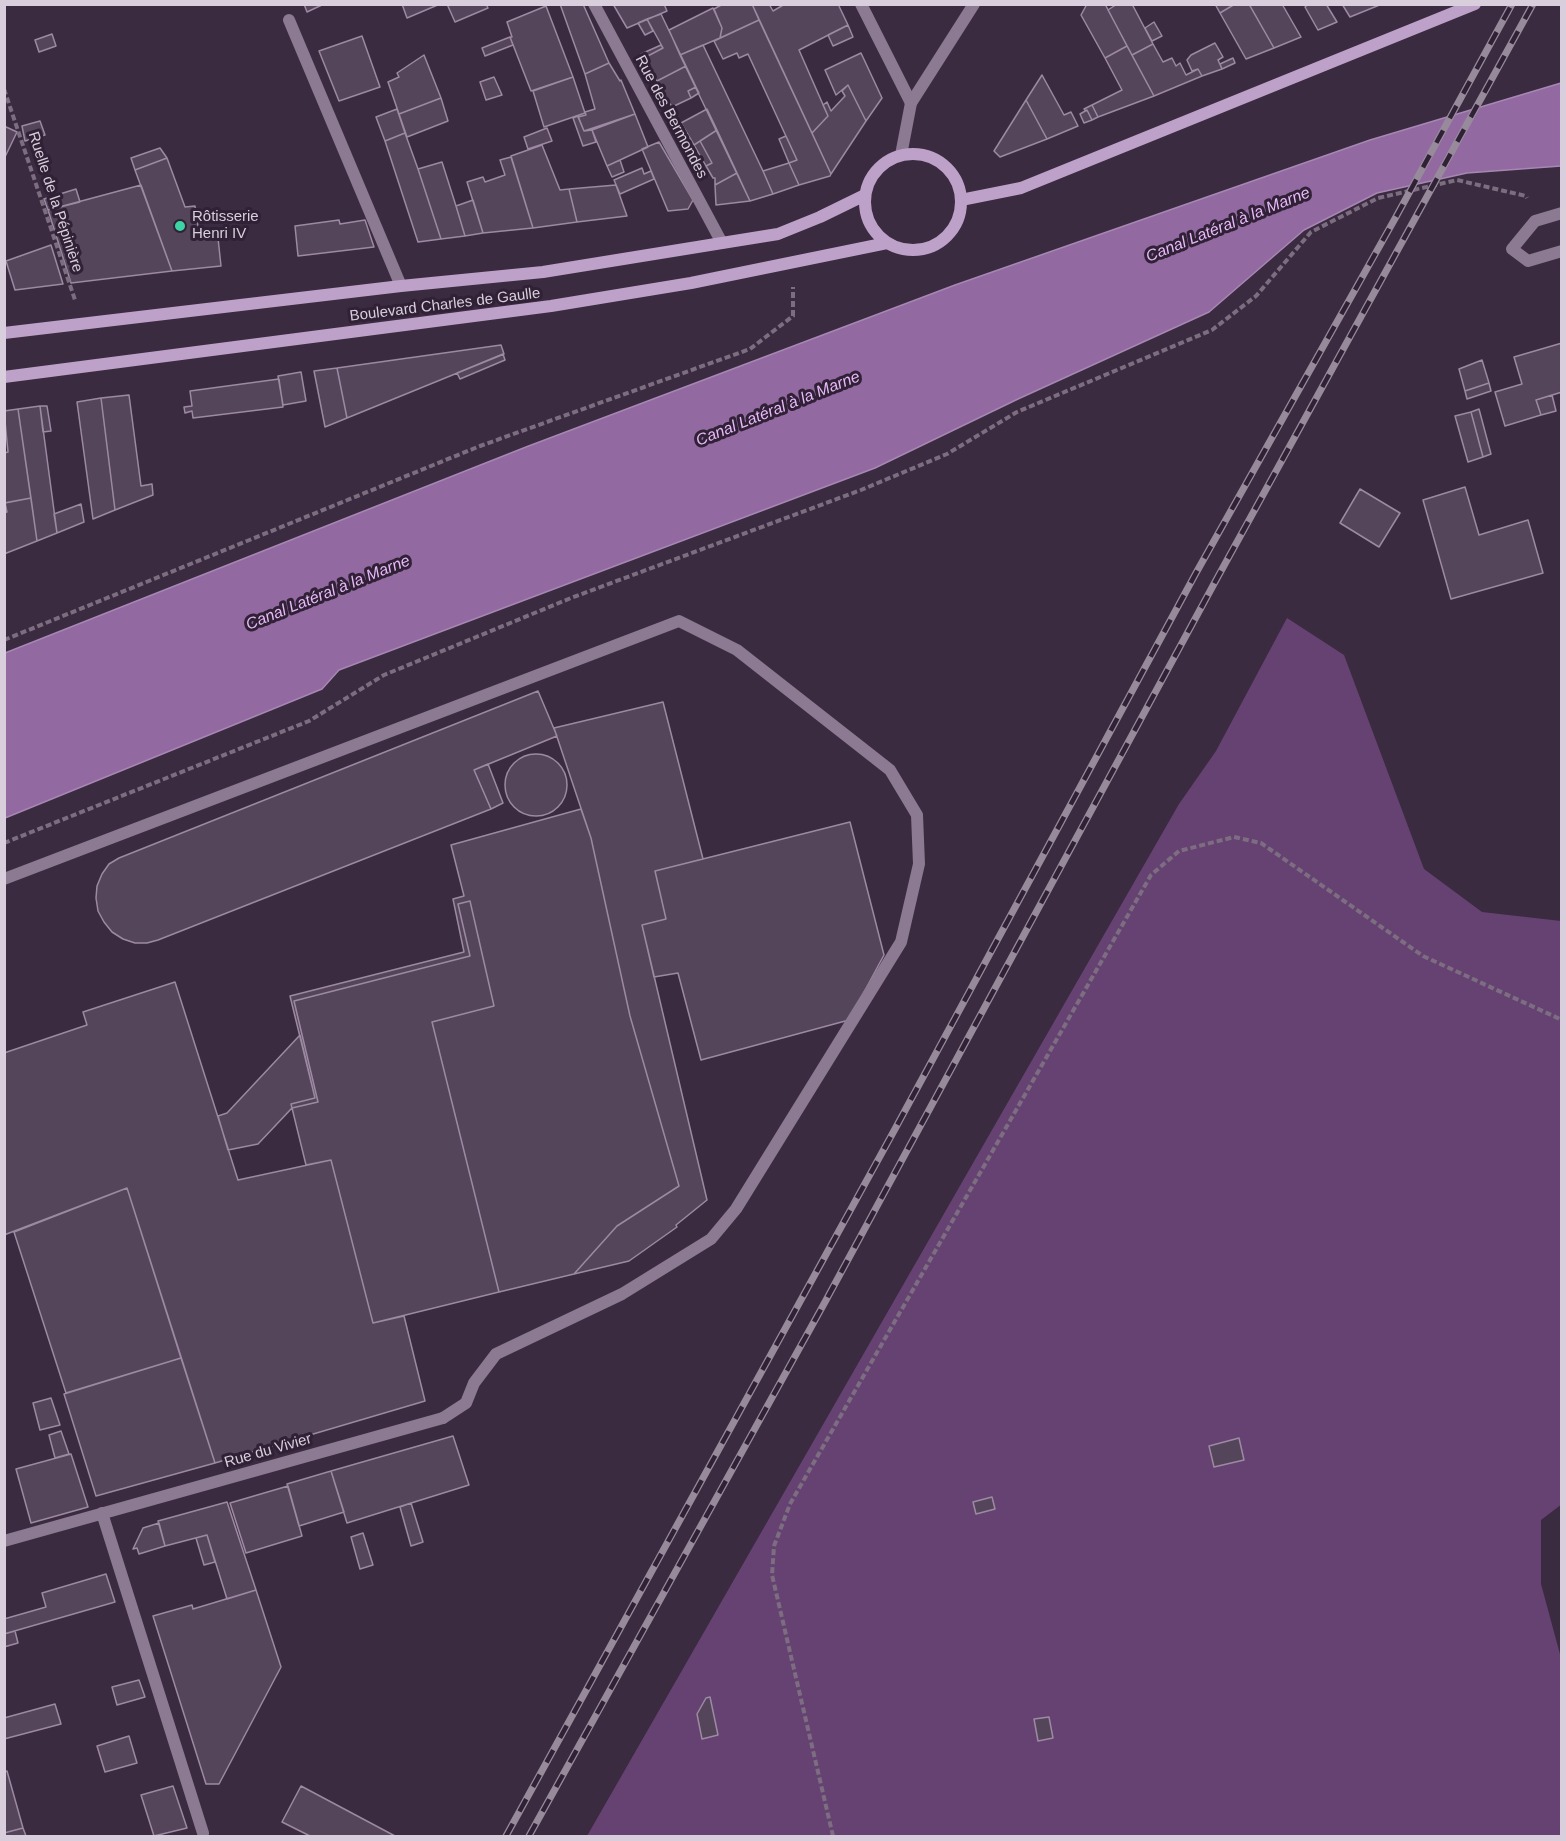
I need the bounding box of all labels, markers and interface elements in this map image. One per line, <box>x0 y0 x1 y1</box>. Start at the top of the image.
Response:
street label: Rue des Bermondes <box>631 52 711 182</box>
street label: Ruelle de la Pépinière <box>24 129 86 275</box>
water label: Canal Latéral à la Marne <box>1143 183 1313 267</box>
place label: Rôtisserie Henri IV <box>192 208 259 243</box>
marker: Rôtisserie Henri IV <box>173 219 187 233</box>
street label: Boulevard Charles de Gaulle <box>349 284 541 326</box>
water label: Canal Latéral à la Marne <box>693 367 863 451</box>
water label: Canal Latéral à la Marne <box>243 551 413 635</box>
street label: Rue du Vivier <box>222 1430 314 1472</box>

